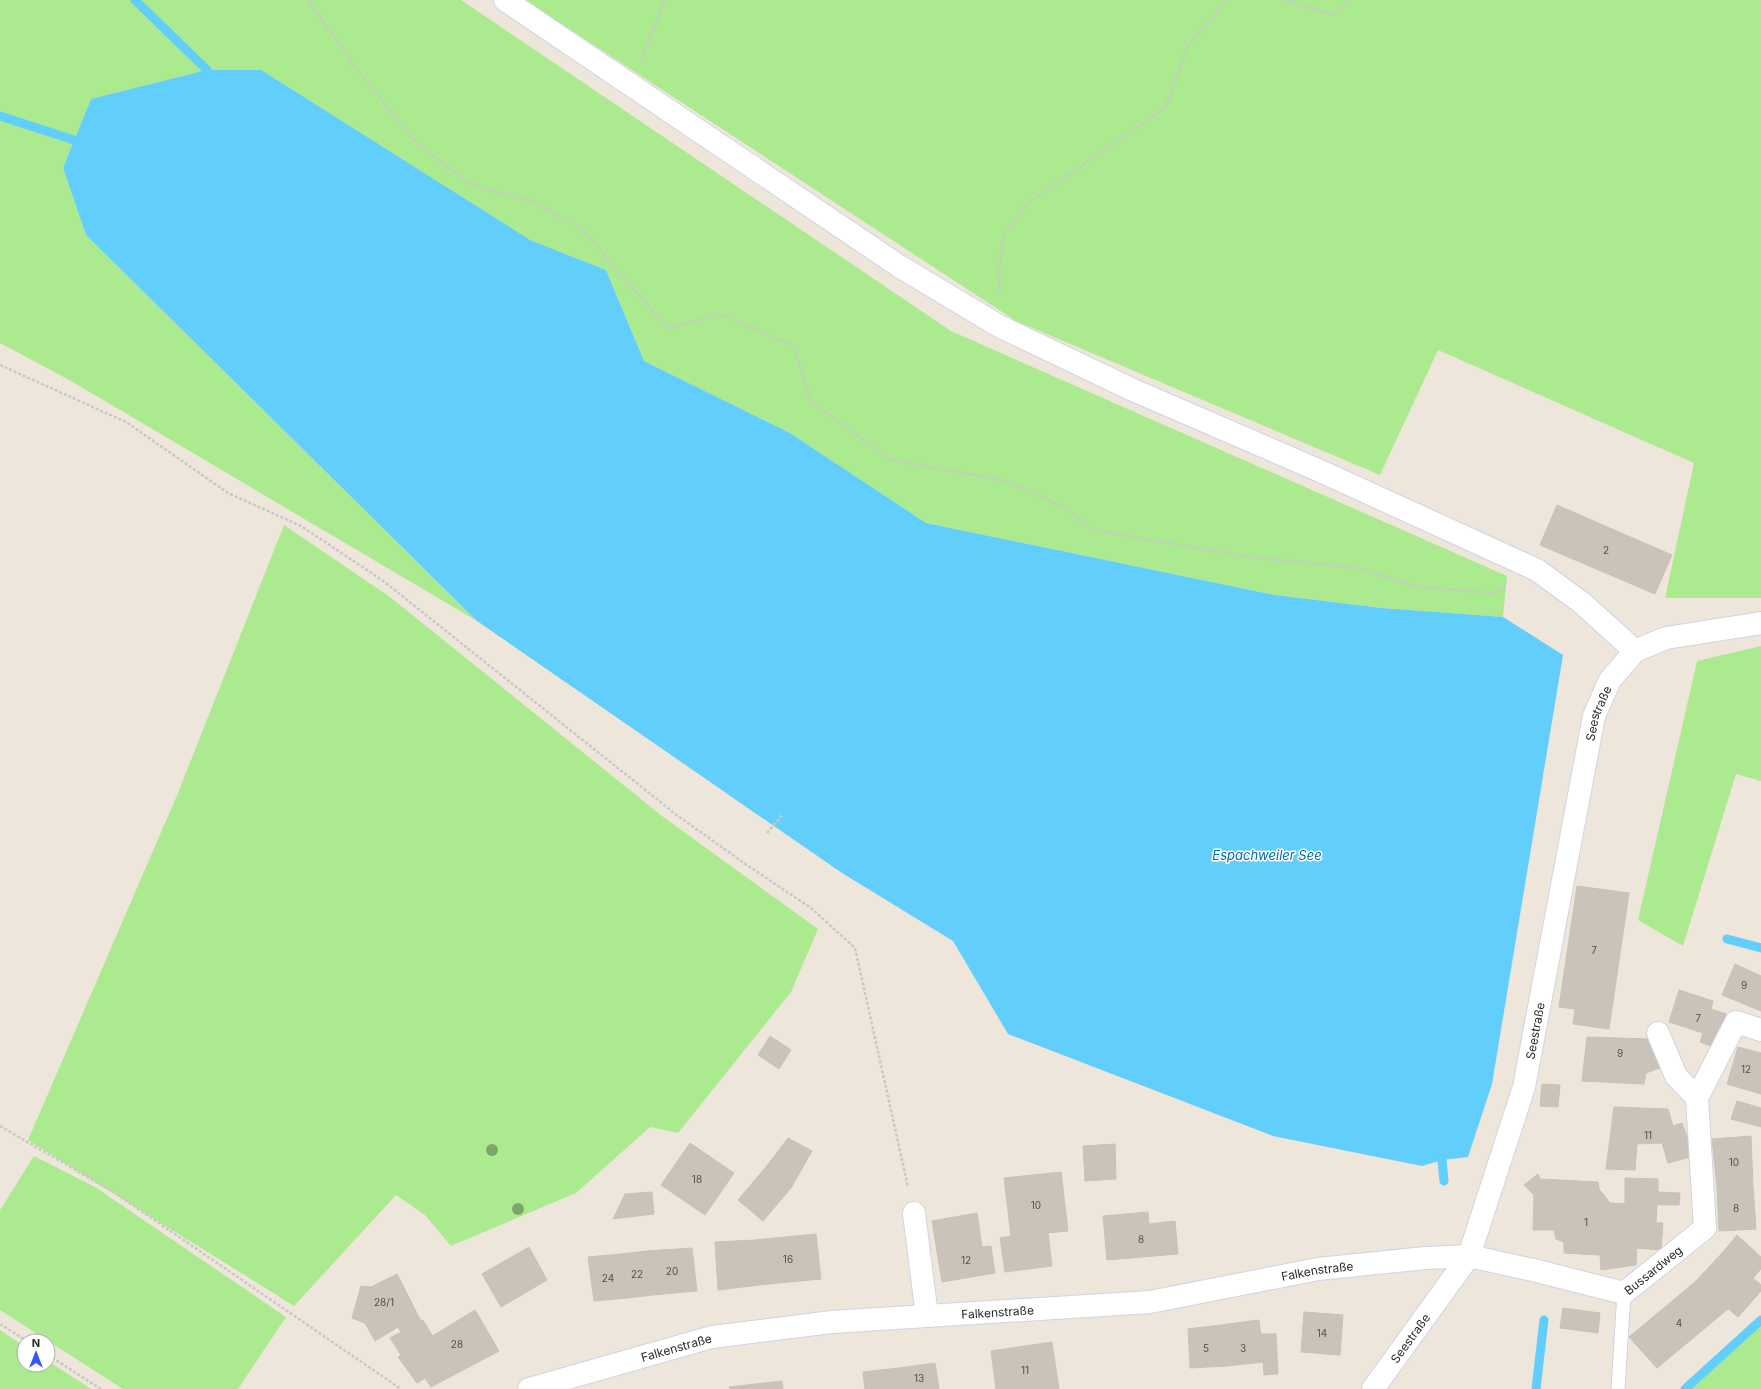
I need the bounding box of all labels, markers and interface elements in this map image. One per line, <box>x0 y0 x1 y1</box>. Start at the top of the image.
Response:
house number: 2 <box>1603 544 1609 556</box>
street label: Seestraße <box>1582 683 1614 742</box>
water label: Espachweiler See <box>1212 847 1322 863</box>
house number: 7 <box>1591 944 1597 956</box>
house number: 9 <box>1741 979 1747 991</box>
street label: Seestraße <box>1522 1001 1547 1060</box>
house number: 7 <box>1695 1012 1701 1024</box>
house number: 9 <box>1617 1047 1623 1059</box>
house number: 12 <box>1741 1063 1751 1075</box>
house number: 11 <box>1644 1129 1652 1141</box>
house number: 10 <box>1729 1156 1739 1168</box>
house number: 18 <box>692 1173 702 1185</box>
house number: 10 <box>1031 1199 1041 1211</box>
house number: 8 <box>1733 1202 1739 1214</box>
house number: 1 <box>1584 1216 1588 1228</box>
house number: 8 <box>1138 1233 1144 1245</box>
street label: Bussardweg <box>1621 1242 1685 1298</box>
house number: 16 <box>783 1253 793 1265</box>
house number: 12 <box>961 1254 971 1266</box>
street label: Falkenstraße <box>1280 1258 1354 1284</box>
house number: 20 <box>666 1265 678 1277</box>
house number: 22 <box>631 1268 643 1280</box>
house number: 24 <box>602 1272 614 1284</box>
house number: 28/1 <box>374 1296 394 1308</box>
street label: Falkenstraße <box>961 1302 1034 1321</box>
street label: Seestraße <box>1387 1310 1433 1366</box>
house number: 4 <box>1676 1317 1682 1329</box>
house number: 14 <box>1317 1327 1327 1339</box>
street label: Falkenstraße <box>639 1330 713 1364</box>
north arrow <box>16 1333 56 1373</box>
text: N <box>32 1336 40 1350</box>
house number: 28 <box>451 1338 463 1350</box>
house number: 5 <box>1203 1342 1209 1354</box>
house number: 3 <box>1240 1342 1246 1354</box>
house number: 11 <box>1021 1364 1029 1376</box>
house number: 13 <box>914 1372 924 1384</box>

